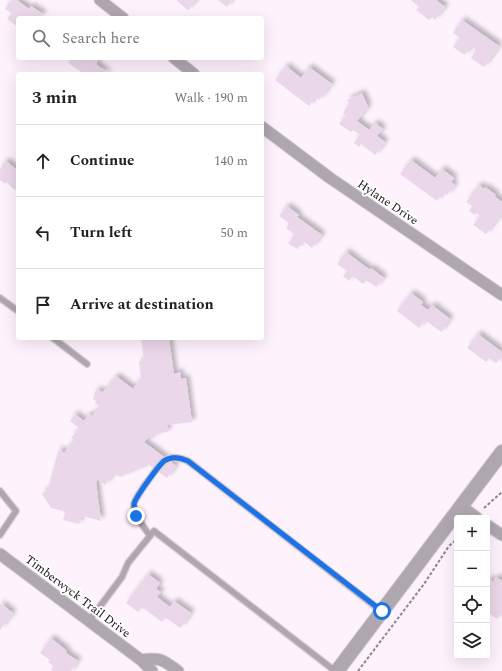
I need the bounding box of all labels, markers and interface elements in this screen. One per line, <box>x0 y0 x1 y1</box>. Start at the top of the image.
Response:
search box <box>16 16 264 60</box>
icon: search <box>30 27 52 49</box>
text: Search here <box>62 27 140 50</box>
text: 3 min <box>32 85 77 111</box>
text: Walk · 190 m <box>174 88 248 108</box>
text: Continue <box>70 149 135 172</box>
icon: ahead <box>32 150 54 172</box>
text: 140 m <box>214 151 248 171</box>
street label: Hylane Drive <box>353 175 422 230</box>
text: Turn left <box>70 221 132 244</box>
icon: left <box>32 222 54 244</box>
text: 50 m <box>221 223 248 243</box>
text: Arrive at destination <box>70 293 214 316</box>
icon: arrive <box>32 294 54 316</box>
route end <box>127 507 145 525</box>
map controls <box>454 515 490 659</box>
button: + <box>454 515 490 551</box>
street label: Timberwyck Trail Drive <box>21 550 135 643</box>
button: − <box>454 551 490 587</box>
button: locate <box>454 587 490 623</box>
route start <box>373 602 391 620</box>
button: layers <box>454 623 490 659</box>

